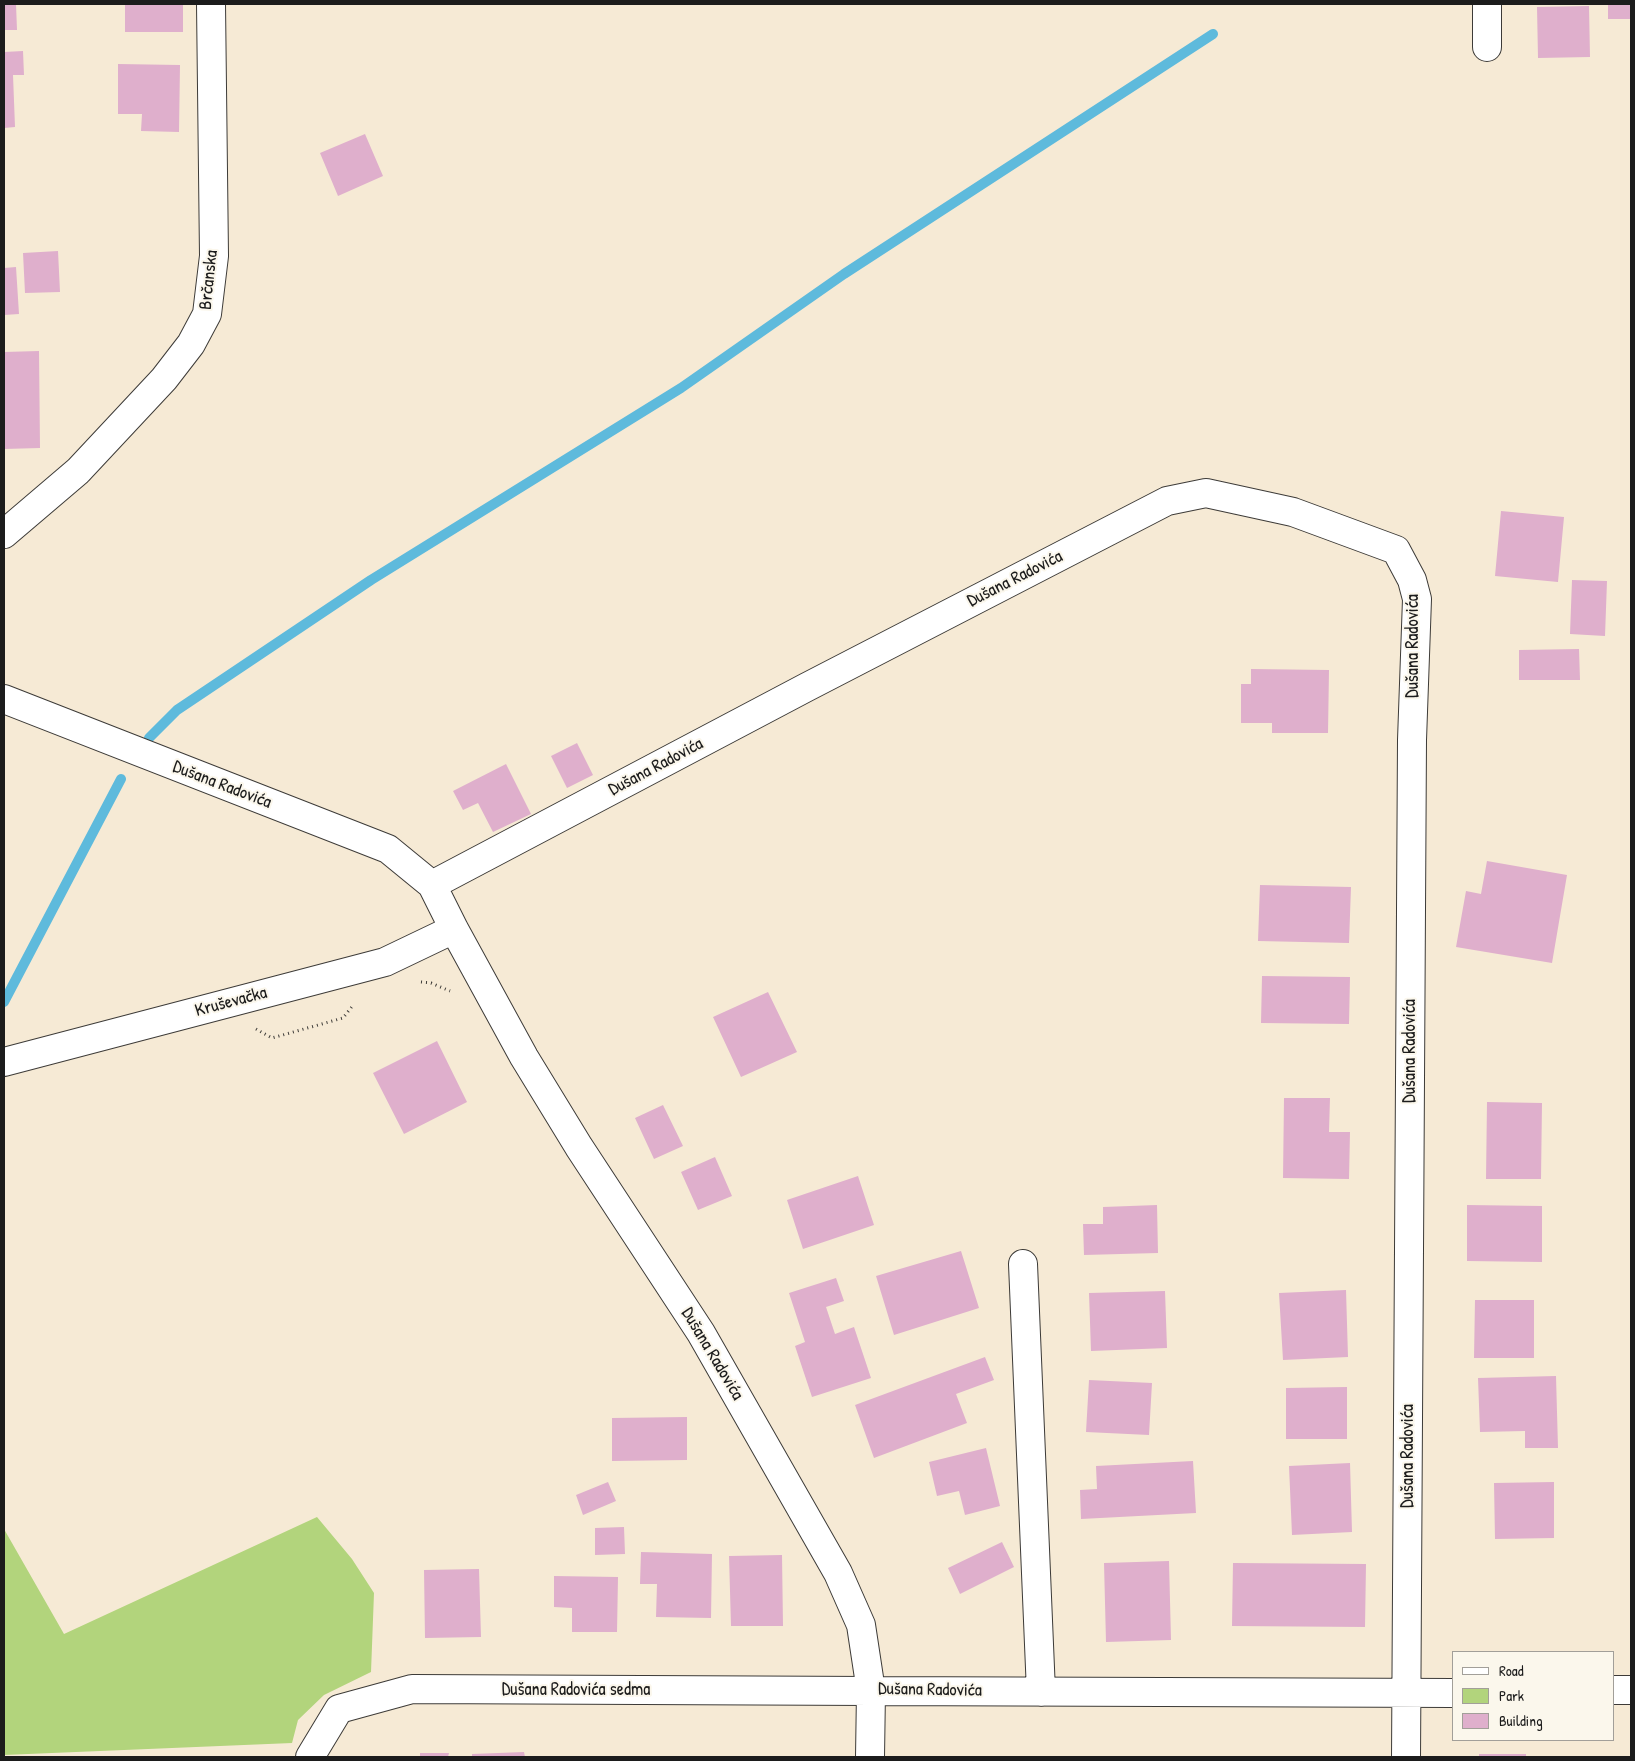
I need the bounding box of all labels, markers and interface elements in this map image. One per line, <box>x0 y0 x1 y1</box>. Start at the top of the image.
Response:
street label: Brčanska <box>195 249 223 311</box>
street label: Dušana Radovića <box>964 546 1066 612</box>
street label: Dušana Radovića <box>1402 594 1424 698</box>
street label: Dušana Radovića <box>605 733 707 801</box>
street label: Dušana Radovića <box>170 756 274 814</box>
street label: Kruševačka <box>193 982 269 1022</box>
street label: Dušana Radovića <box>1399 999 1421 1103</box>
street label: Dušana Radovića <box>676 1304 748 1404</box>
street label: Dušana Radovića <box>1397 1404 1419 1508</box>
legend <box>1452 1651 1615 1741</box>
text: Road <box>1499 1660 1524 1681</box>
street label: Dušana Radovića <box>878 1678 982 1702</box>
street label: Dušana Radovića sedma <box>502 1679 650 1701</box>
text: Park <box>1499 1685 1524 1706</box>
text: Building <box>1499 1710 1543 1731</box>

